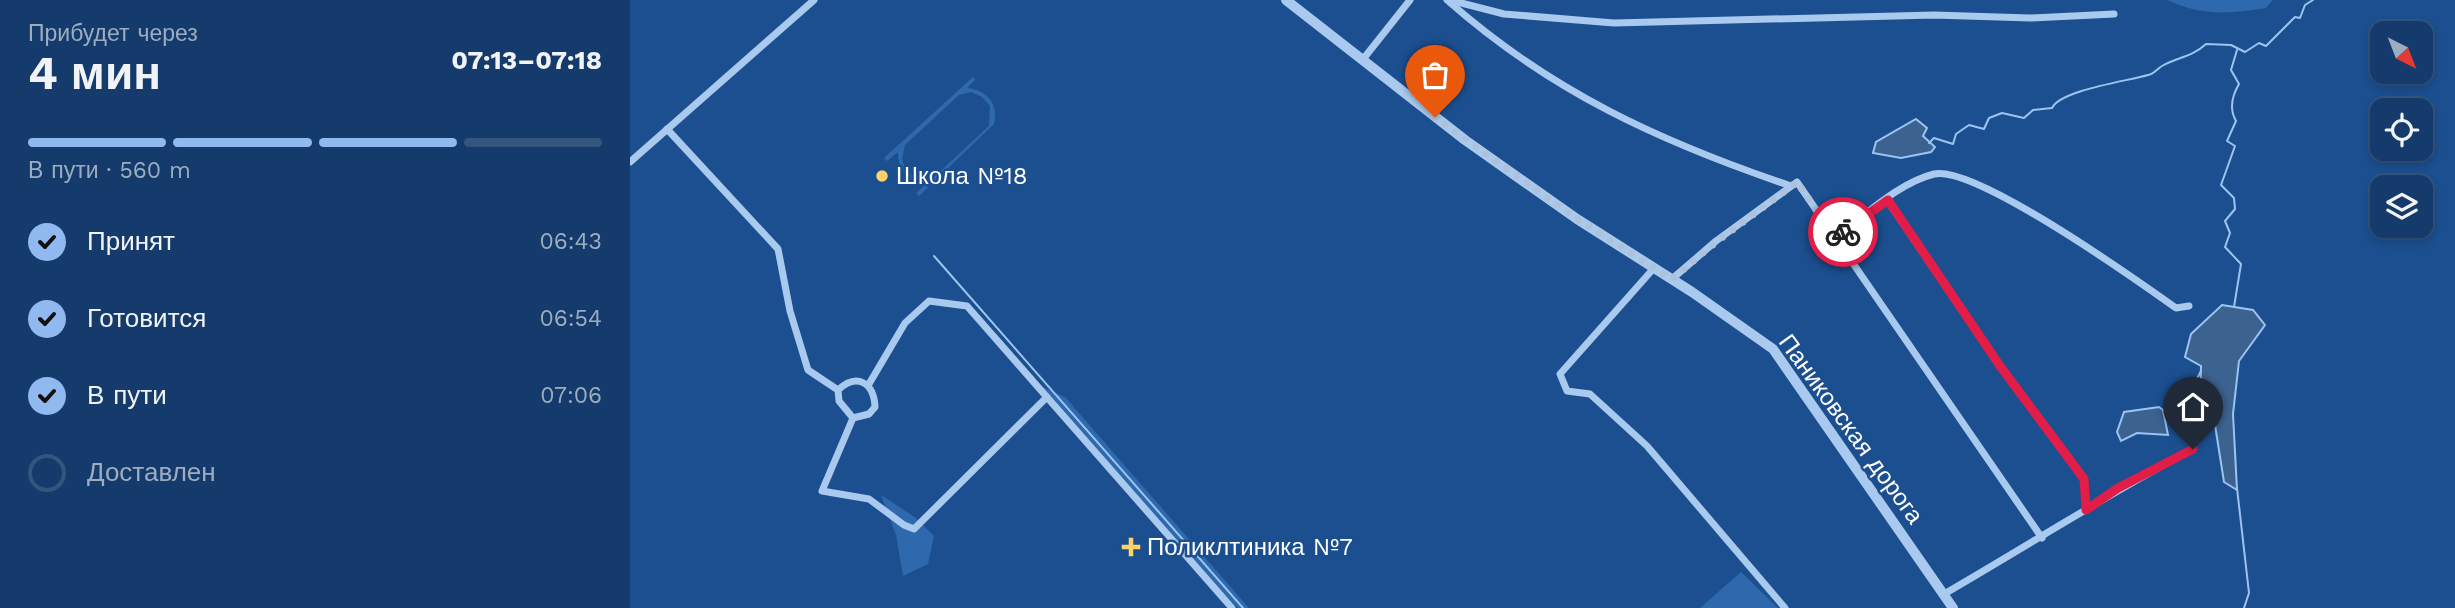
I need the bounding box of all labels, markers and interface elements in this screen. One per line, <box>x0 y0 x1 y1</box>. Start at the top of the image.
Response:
text: Прибудет через <box>28 20 198 47</box>
north arrow <box>2370 21 2432 84</box>
map controls <box>2370 21 2433 238</box>
text: 07:13–07:18 <box>451 45 602 75</box>
pin <box>1405 45 1465 117</box>
text: 4 мин <box>28 46 161 100</box>
icon: bag <box>1416 56 1454 94</box>
button: locate <box>2370 98 2433 161</box>
text: В пути · 560 m <box>28 157 191 184</box>
place label: Школа №18 <box>896 162 1028 190</box>
marker: Школа №18 <box>874 168 890 184</box>
button: layers <box>2370 175 2433 238</box>
courier <box>1808 197 1878 267</box>
icon: bike <box>1824 213 1862 251</box>
icon: check <box>28 223 66 261</box>
text: Принят <box>87 226 175 256</box>
text: 06:43 <box>539 228 602 255</box>
icon: check <box>28 300 66 338</box>
text: Готовится <box>87 303 206 333</box>
text: 06:54 <box>539 305 602 332</box>
street label: Паниковская дорога <box>1773 329 1929 530</box>
icon: check <box>28 377 66 415</box>
pin <box>2163 377 2223 449</box>
text: В пути <box>87 380 167 410</box>
text: 07:06 <box>540 382 602 409</box>
icon: home <box>2174 388 2212 426</box>
text: Доставлен <box>87 457 216 487</box>
place label: Поликлтиника №7 <box>1147 533 1353 561</box>
marker: Поликлтиника №7 <box>1121 537 1141 557</box>

